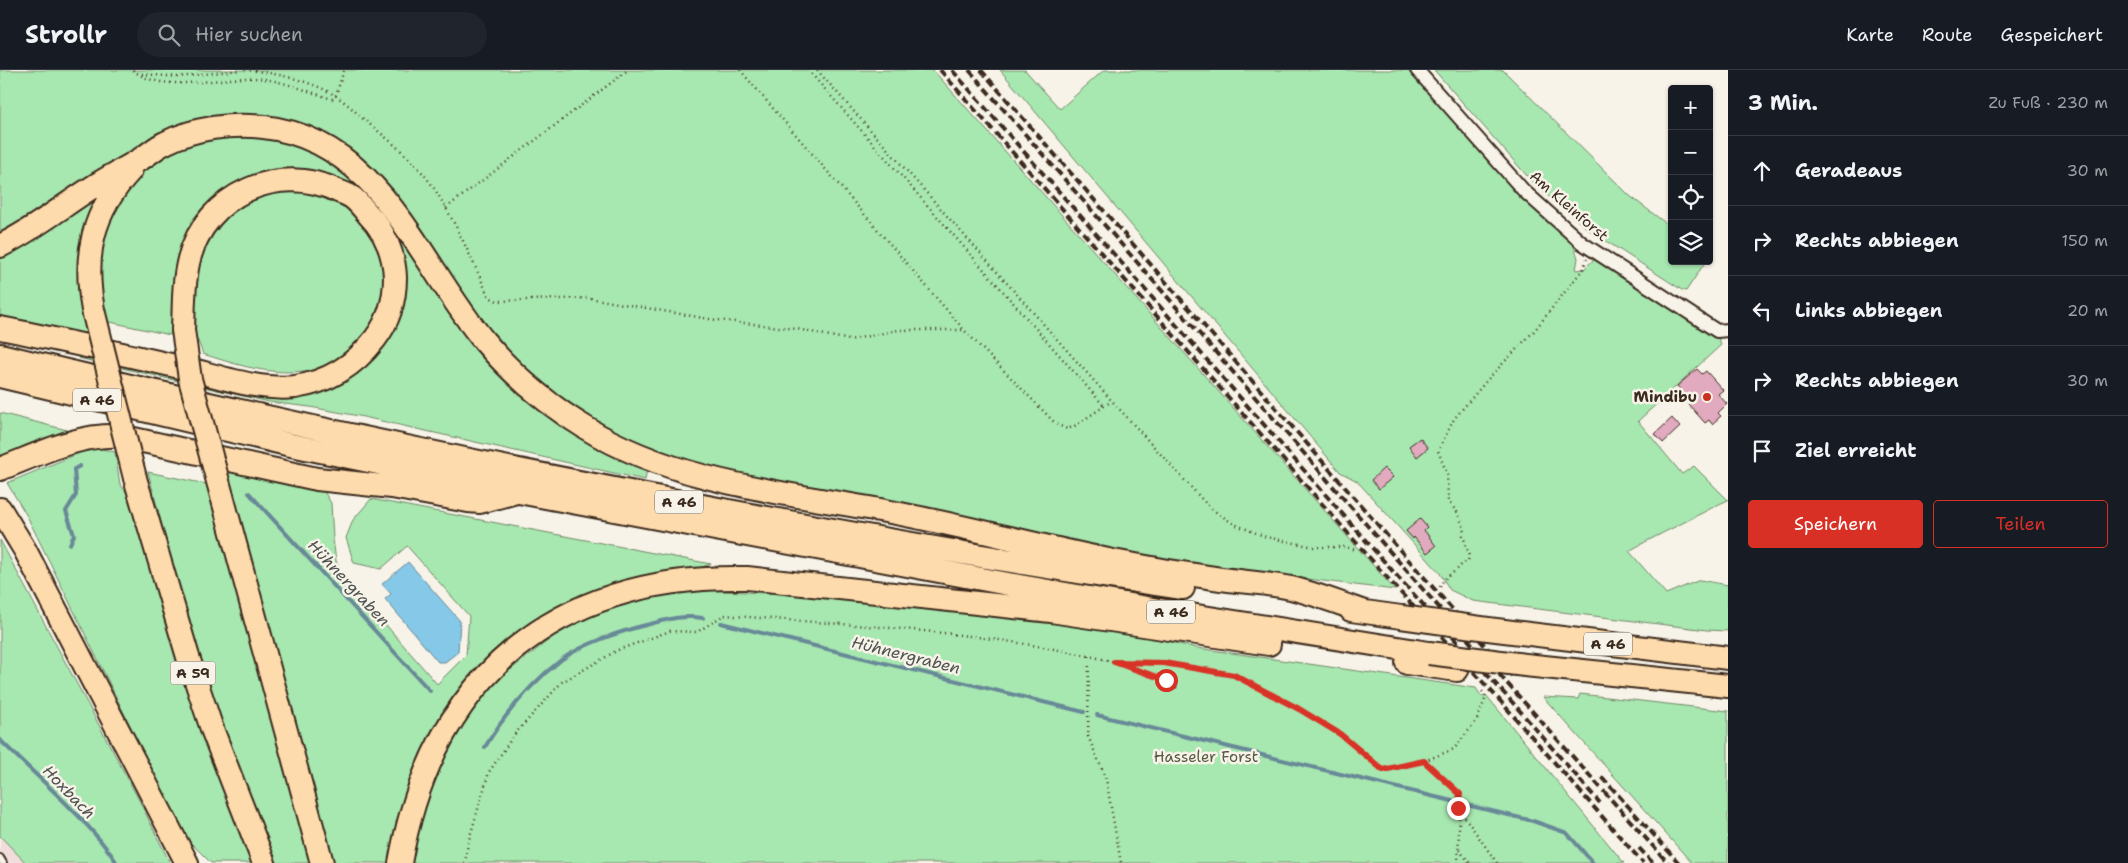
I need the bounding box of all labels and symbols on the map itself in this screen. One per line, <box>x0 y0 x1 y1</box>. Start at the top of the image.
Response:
street label: Am Kleinforst <box>1525 166 1613 246</box>
place label: Mindibu <box>1634 387 1697 407</box>
road number: A 46 <box>73 388 121 412</box>
marker: Mindibu <box>1701 391 1713 403</box>
road number: A 46 <box>655 491 703 514</box>
water label: Hühnergraben <box>303 535 395 631</box>
road number: A 46 <box>1147 600 1195 624</box>
water label: Hühnergraben <box>849 631 963 679</box>
road number: A 46 <box>1584 632 1632 656</box>
road number: A 59 <box>170 662 216 684</box>
route start <box>1155 669 1178 692</box>
park label: Hasseler Forst <box>1154 747 1258 767</box>
water label: Hoxbach <box>38 761 100 823</box>
route end <box>1447 797 1470 820</box>

